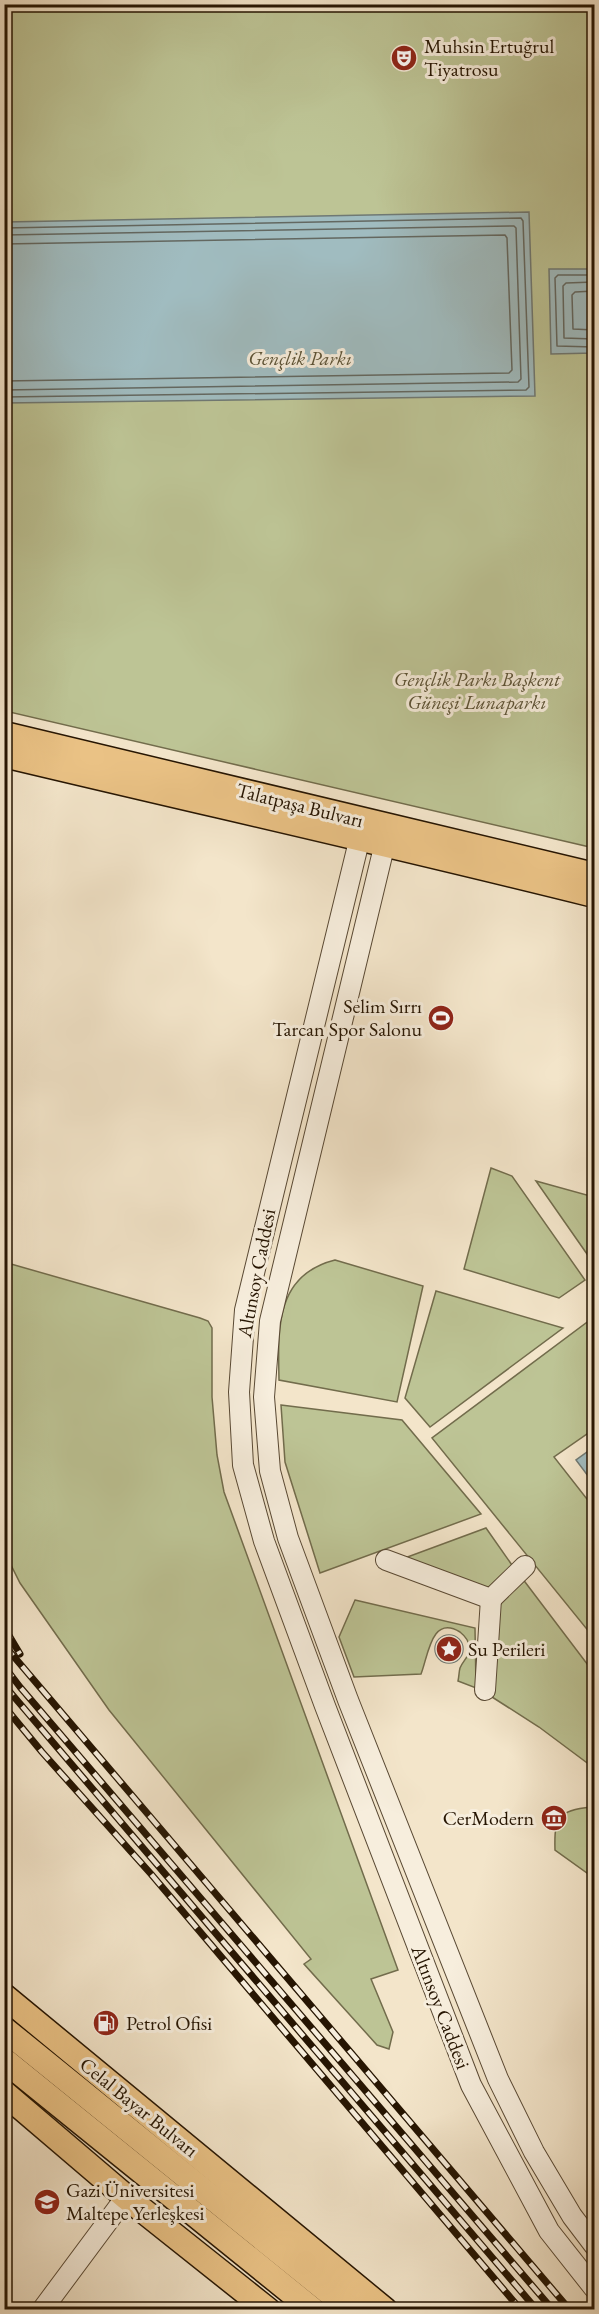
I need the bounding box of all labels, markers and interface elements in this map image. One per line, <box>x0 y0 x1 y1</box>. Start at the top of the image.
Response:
place label: Muhsin Ertuğrul Tiyatrosu <box>424 33 554 82</box>
theatre icon: Muhsin Ertuğrul Tiyatrosu <box>389 43 419 73</box>
park label: Gençlik Parkı <box>248 345 352 371</box>
park label: Gençlik Parkı Başkent Güneşi Lunaparkı <box>394 666 561 715</box>
street label: Talatpaşa Bulvarı <box>234 777 366 833</box>
place label: Selim Sırrı Tarcan Spor Salonu <box>272 993 422 1042</box>
sports icon: Selim Sırrı Tarcan Spor Salonu <box>426 1003 456 1033</box>
street label: Altınsoy Caddesi <box>231 1206 281 1341</box>
place icon: Su Perileri <box>434 1634 464 1664</box>
place label: Su Perileri <box>468 1636 546 1662</box>
museum icon: CerModern <box>539 1803 569 1833</box>
place label: CerModern <box>443 1805 534 1831</box>
street label: Altınsoy Caddesi <box>405 1940 477 2073</box>
fuel station icon: Petrol Ofisi <box>91 2008 121 2038</box>
place label: Petrol Ofisi <box>126 2010 212 2036</box>
street label: Celal Bayar Bulvarı <box>74 2051 204 2163</box>
place label: Gazi Üniversitesi Maltepe Yerleşkesi <box>66 2177 204 2226</box>
school or university icon: Gazi Üniversitesi Maltepe Yerleşkesi <box>32 2187 62 2217</box>

